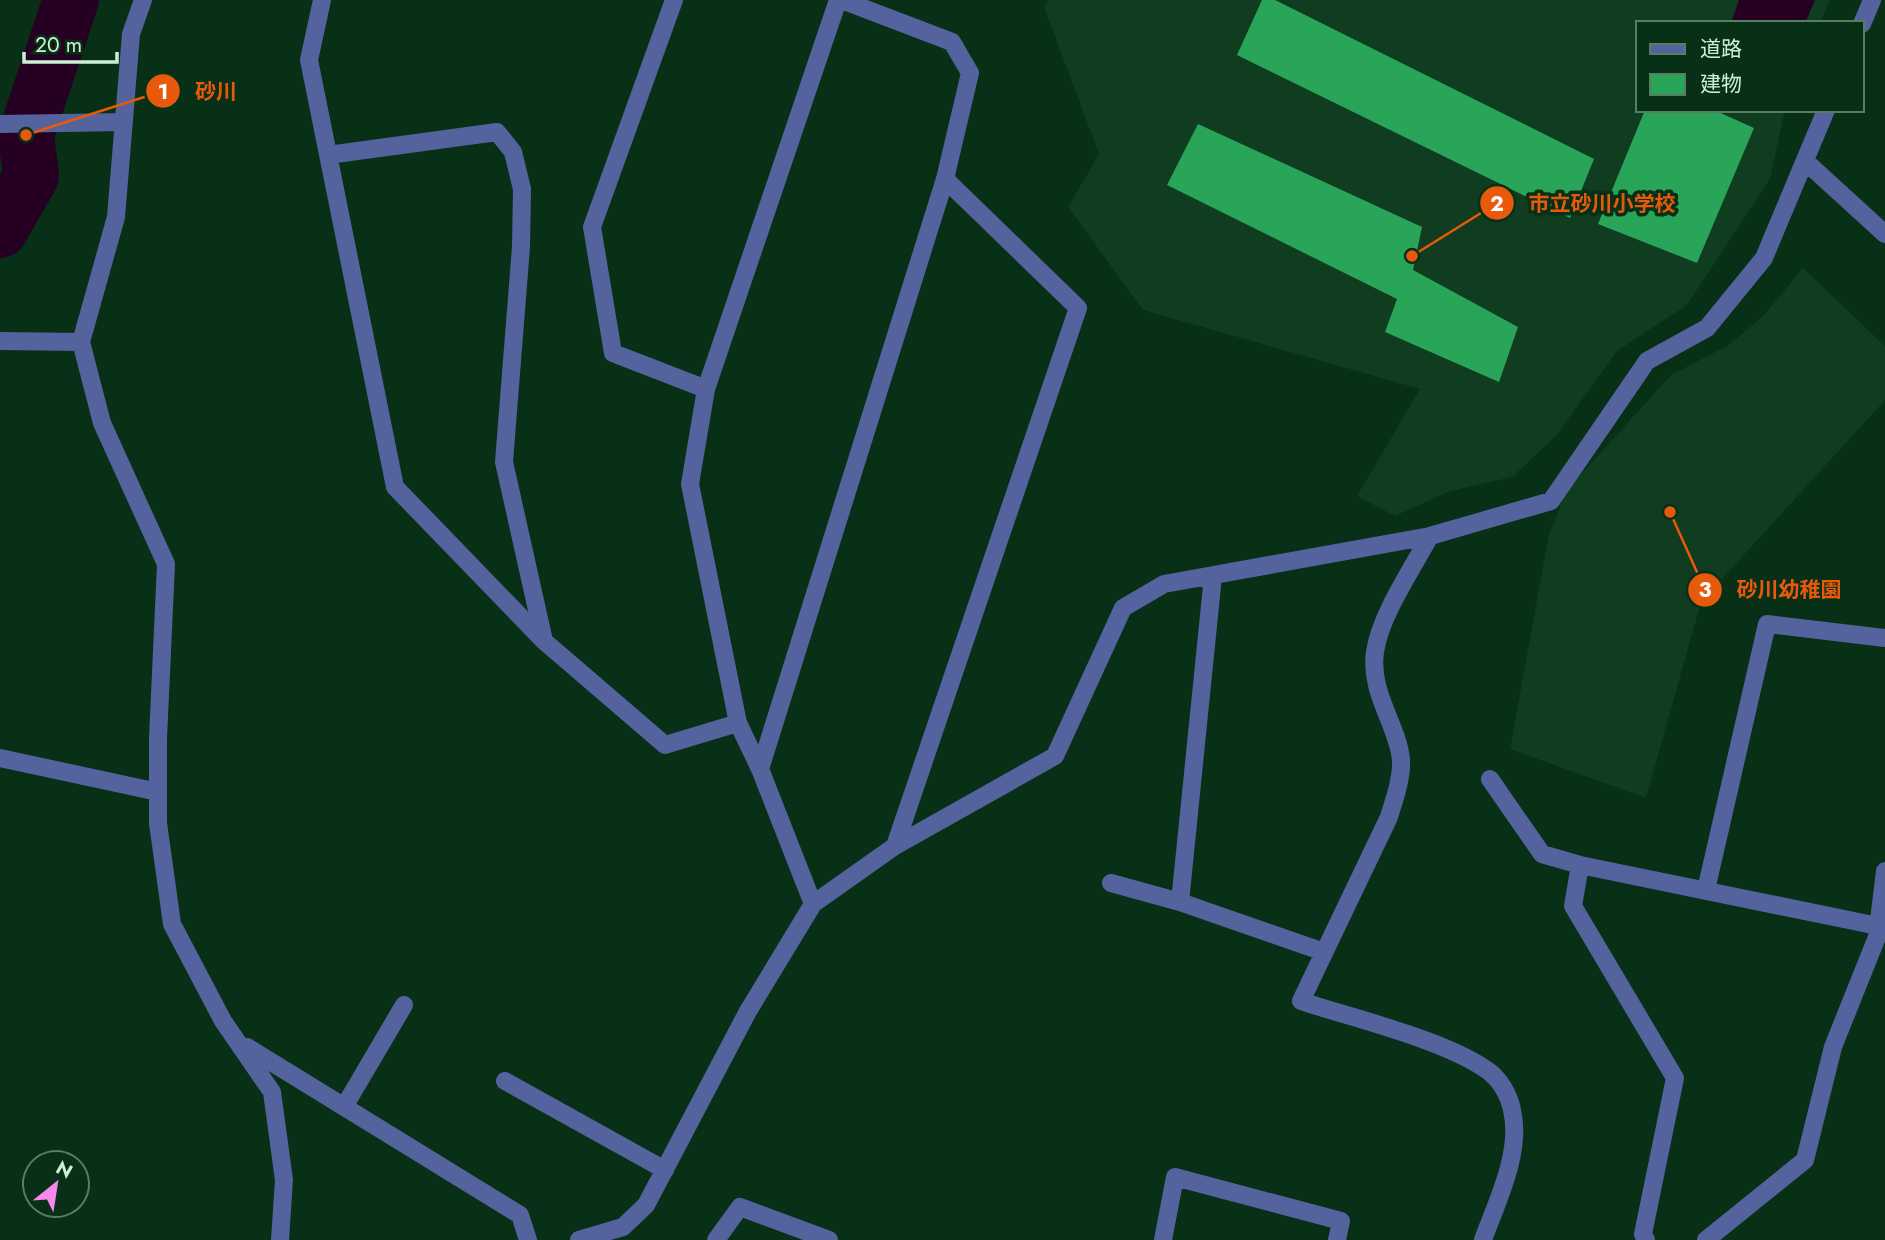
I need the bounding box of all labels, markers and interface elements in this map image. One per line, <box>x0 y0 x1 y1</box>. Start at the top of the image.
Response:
scale bar <box>24 21 117 65</box>
legend <box>1636 21 1864 112</box>
text: 20 m <box>35 30 82 60</box>
text: 道路 <box>1700 34 1742 64</box>
text: 建物 <box>1700 69 1742 99</box>
callout: 砂川 <box>146 70 251 112</box>
text: 1 <box>158 77 168 107</box>
text: 砂川 <box>195 77 237 107</box>
callout: 市立砂川小学校 <box>1480 182 1690 224</box>
text: 2 <box>1490 189 1504 219</box>
text: 市立砂川小学校 <box>1529 189 1676 219</box>
callout: 砂川幼稚園 <box>1688 569 1856 611</box>
text: 3 <box>1698 575 1712 605</box>
text: 砂川幼稚園 <box>1737 575 1842 605</box>
north arrow <box>21 1149 91 1219</box>
text: N <box>51 1154 78 1185</box>

